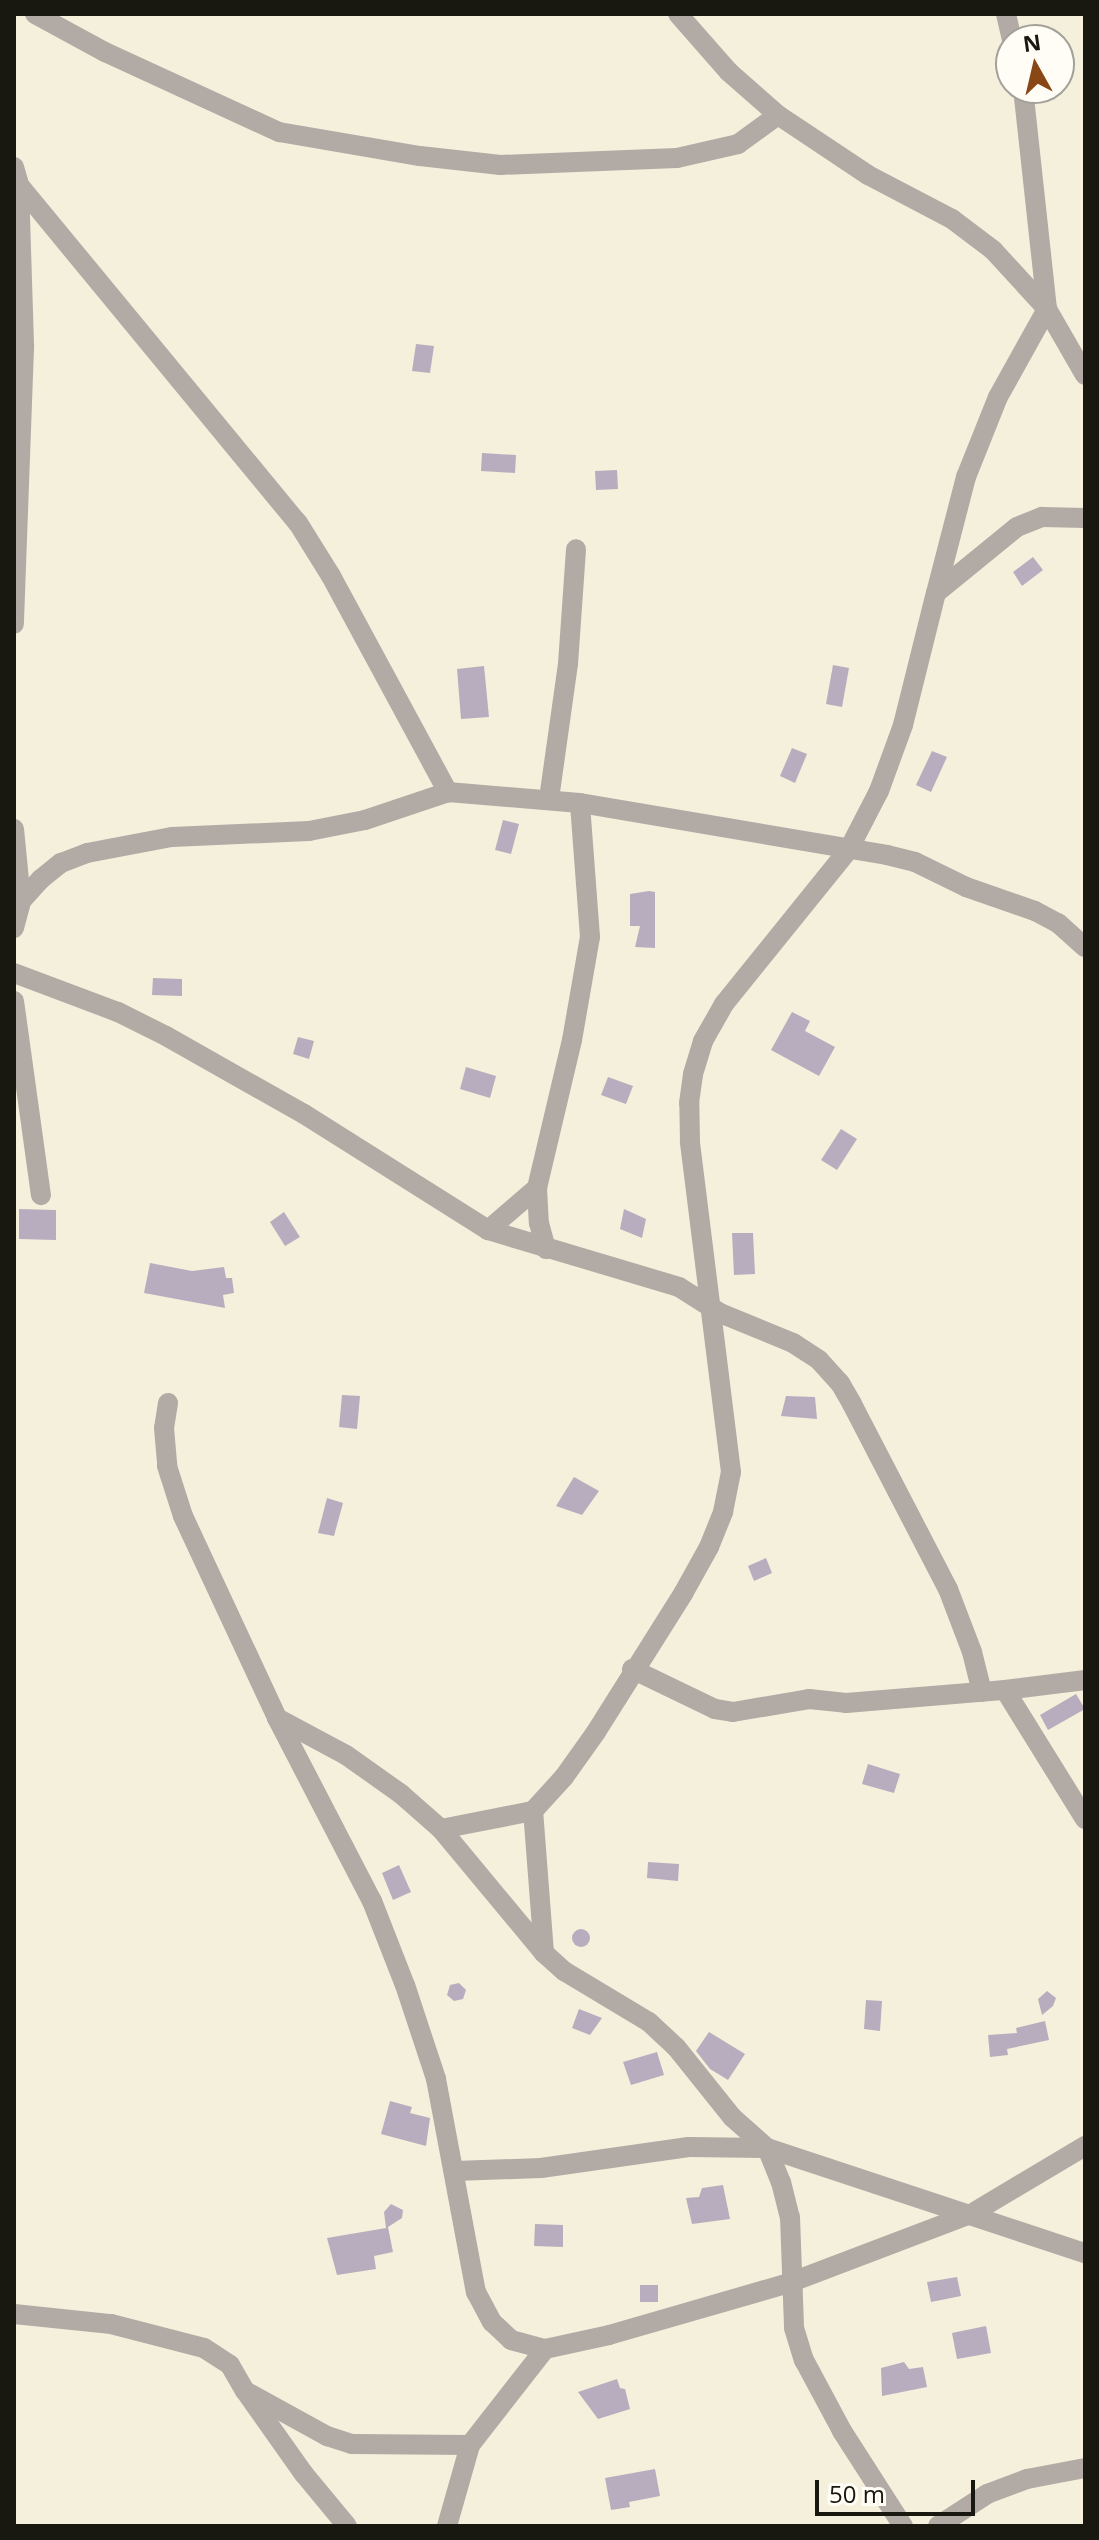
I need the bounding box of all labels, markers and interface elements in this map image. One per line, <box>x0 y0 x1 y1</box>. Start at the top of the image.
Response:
north arrow <box>995 24 1075 104</box>
text: N <box>1021 26 1043 58</box>
scale bar <box>819 2464 979 2514</box>
text: 50 m <box>829 2477 885 2510</box>

